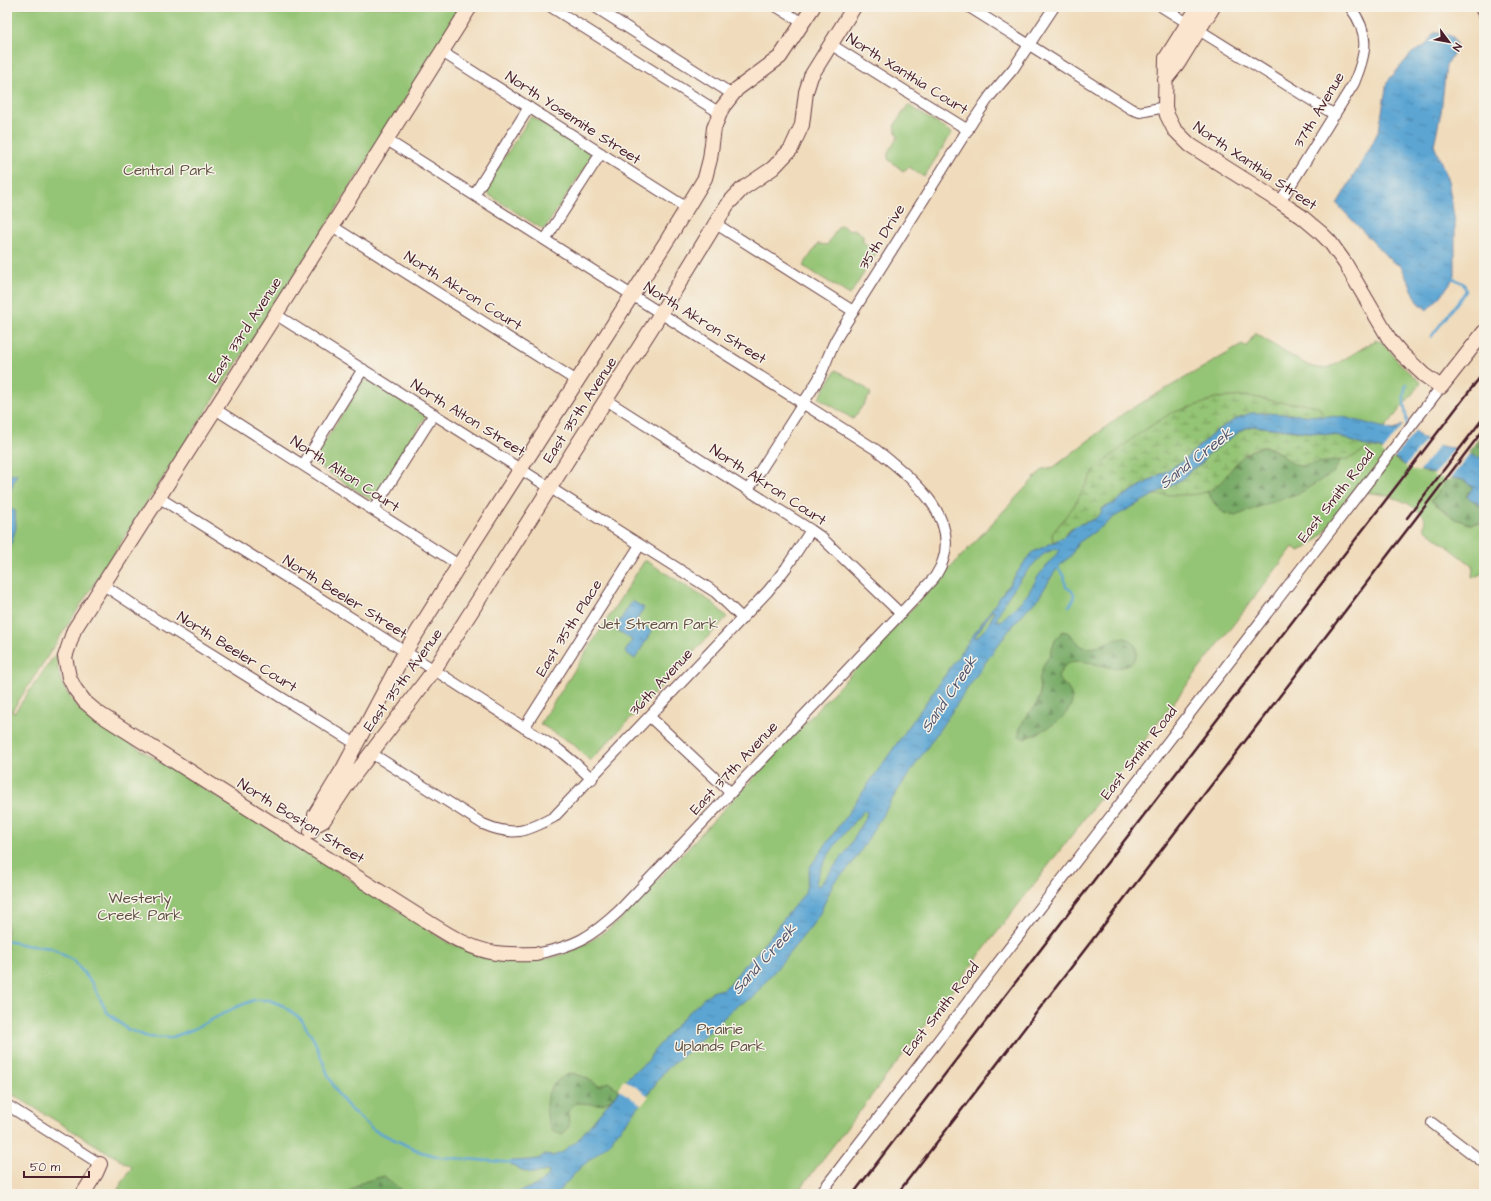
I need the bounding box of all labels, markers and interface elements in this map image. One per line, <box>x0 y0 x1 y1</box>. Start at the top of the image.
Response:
north arrow <box>1429 22 1469 62</box>
street label: North Xanthia Court <box>842 28 972 120</box>
text: N <box>1449 40 1465 54</box>
street label: North Yosemite Street <box>501 66 645 170</box>
street label: 37th Avenue <box>1288 68 1350 152</box>
street label: North Xanthia Street <box>1189 117 1321 215</box>
park label: Central Park <box>123 160 215 181</box>
street label: 35th Drive <box>854 200 910 274</box>
street label: North Akron Court <box>400 246 526 336</box>
street label: East 33rd Avenue <box>203 273 287 387</box>
street label: North Akron Street <box>640 277 770 369</box>
street label: East 35th Avenue <box>538 353 622 467</box>
street label: North Alton Street <box>407 374 529 462</box>
water label: Sand Creek <box>1154 421 1238 494</box>
street label: North Alton Court <box>286 431 404 517</box>
street label: North Akron Court <box>705 439 831 531</box>
street label: East Smith Road <box>1293 445 1379 547</box>
street label: North Beeler Street <box>279 550 411 644</box>
street label: East 35th Place <box>531 575 607 681</box>
street label: North Beeler Court <box>173 606 301 698</box>
park label: Jet Stream Park <box>598 614 718 635</box>
street label: East 35th Avenue <box>358 624 448 736</box>
street label: 36th Avenue <box>624 644 698 720</box>
water label: Sand Creek <box>915 650 983 737</box>
street label: East Smith Road <box>1096 702 1182 804</box>
street label: East 37th Avenue <box>685 717 783 819</box>
street label: North Boston Street <box>233 773 369 869</box>
park label: Westerly Creek Park <box>97 888 183 926</box>
water label: Sand Creek <box>726 918 803 999</box>
street label: East Smith Road <box>898 958 984 1060</box>
park label: Prairie Uplands Park <box>675 1019 765 1057</box>
scale bar <box>24 1153 89 1179</box>
text: 50 m <box>30 1159 61 1176</box>

